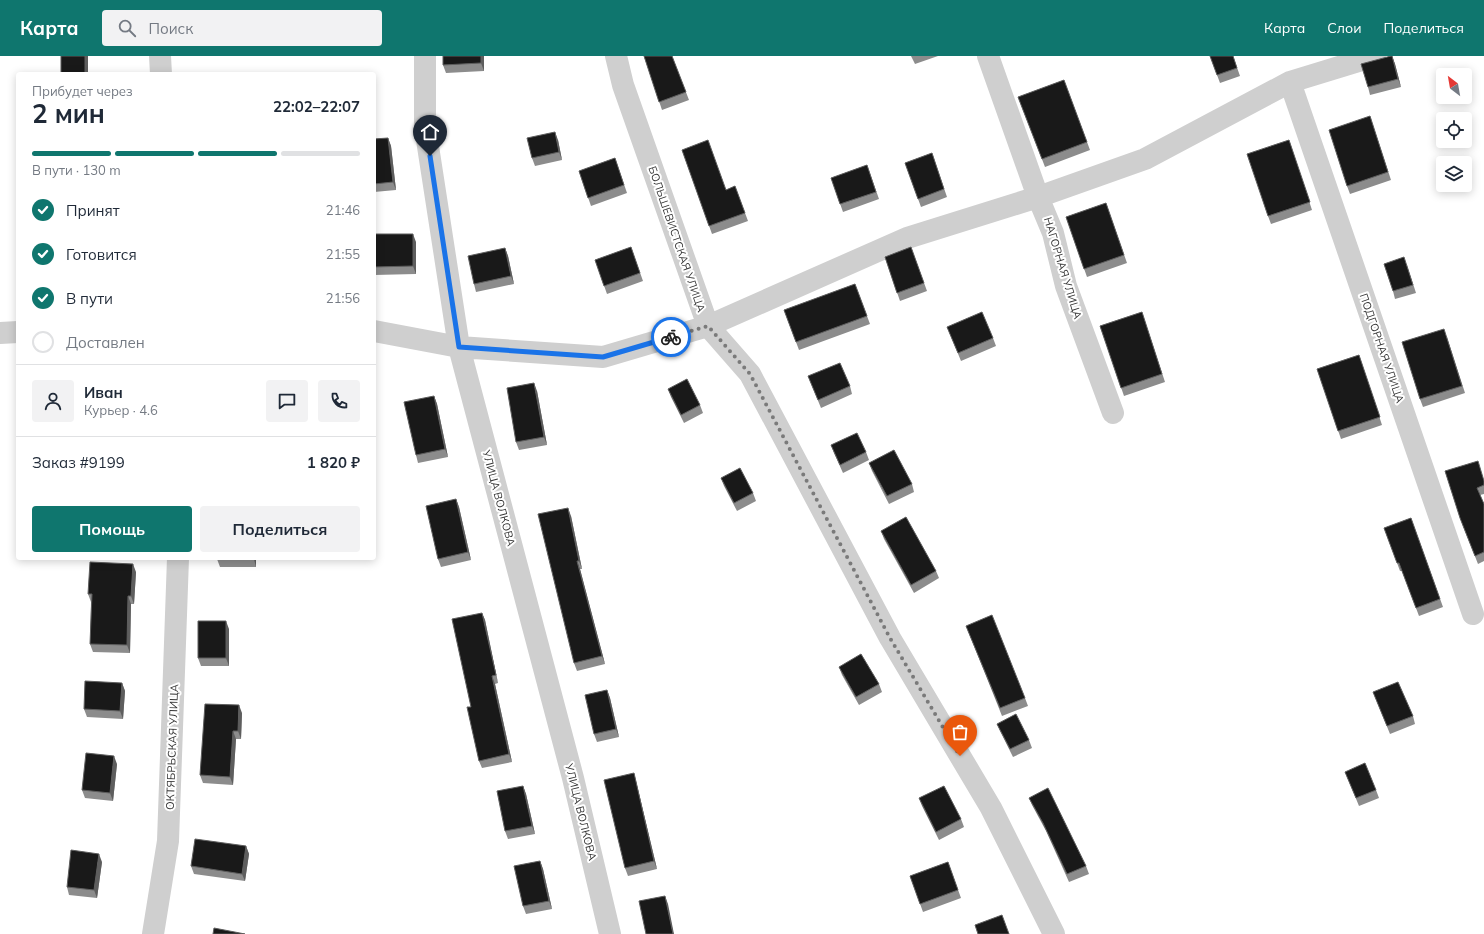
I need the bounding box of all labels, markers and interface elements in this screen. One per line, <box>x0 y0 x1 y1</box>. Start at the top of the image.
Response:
search box <box>102 10 382 46</box>
text: Карта <box>20 16 78 40</box>
icon: search <box>116 17 138 39</box>
text: Поиск <box>148 19 193 38</box>
text: Карта <box>1264 19 1305 37</box>
text: Слои <box>1327 19 1362 37</box>
text: Поделиться <box>1384 19 1464 37</box>
north arrow <box>1436 68 1472 104</box>
map controls <box>1436 68 1472 192</box>
text: Прибудет через <box>32 83 133 99</box>
text: 2 мин <box>32 97 105 130</box>
text: 22:02–22:07 <box>273 97 360 116</box>
button: locate <box>1436 112 1472 148</box>
pin <box>413 115 447 156</box>
icon: home <box>419 121 441 143</box>
button: layers <box>1436 156 1472 192</box>
text: В пути · 130 m <box>32 162 121 178</box>
street label: БОЛЬШЕВИСТСКАЯ УЛИЦА <box>645 164 709 314</box>
icon: check <box>32 199 54 221</box>
text: Принят <box>66 201 120 220</box>
text: 21:46 <box>326 202 360 218</box>
street label: НАГОРНАЯ УЛИЦА <box>1041 215 1085 321</box>
icon: check <box>32 243 54 265</box>
text: Готовится <box>66 245 137 264</box>
text: 21:55 <box>326 246 360 262</box>
icon: check <box>32 287 54 309</box>
text: В пути <box>66 289 113 308</box>
text: 21:56 <box>326 290 360 306</box>
street label: ПОДГОРНАЯ УЛИЦА <box>1357 291 1407 405</box>
courier <box>651 317 691 357</box>
icon: bike <box>660 326 682 348</box>
text: Доставлен <box>66 333 145 352</box>
button: person <box>32 380 74 422</box>
button: chat <box>266 380 308 422</box>
button: phone <box>318 380 360 422</box>
text: Иван <box>84 383 123 402</box>
text: Курьер · 4.6 <box>84 402 158 418</box>
street label: УЛИЦА ВОЛКОВА <box>479 447 519 548</box>
text: Заказ #9199 <box>32 453 125 472</box>
text: 1 820 ₽ <box>307 453 360 472</box>
button: Помощь <box>32 506 192 552</box>
button: Поделиться <box>200 506 360 552</box>
street label: ОКТЯБРЬСКАЯ УЛИЦА <box>163 684 181 810</box>
pin <box>943 715 977 756</box>
icon: bag <box>949 721 971 743</box>
street label: УЛИЦА ВОЛКОВА <box>562 761 600 862</box>

